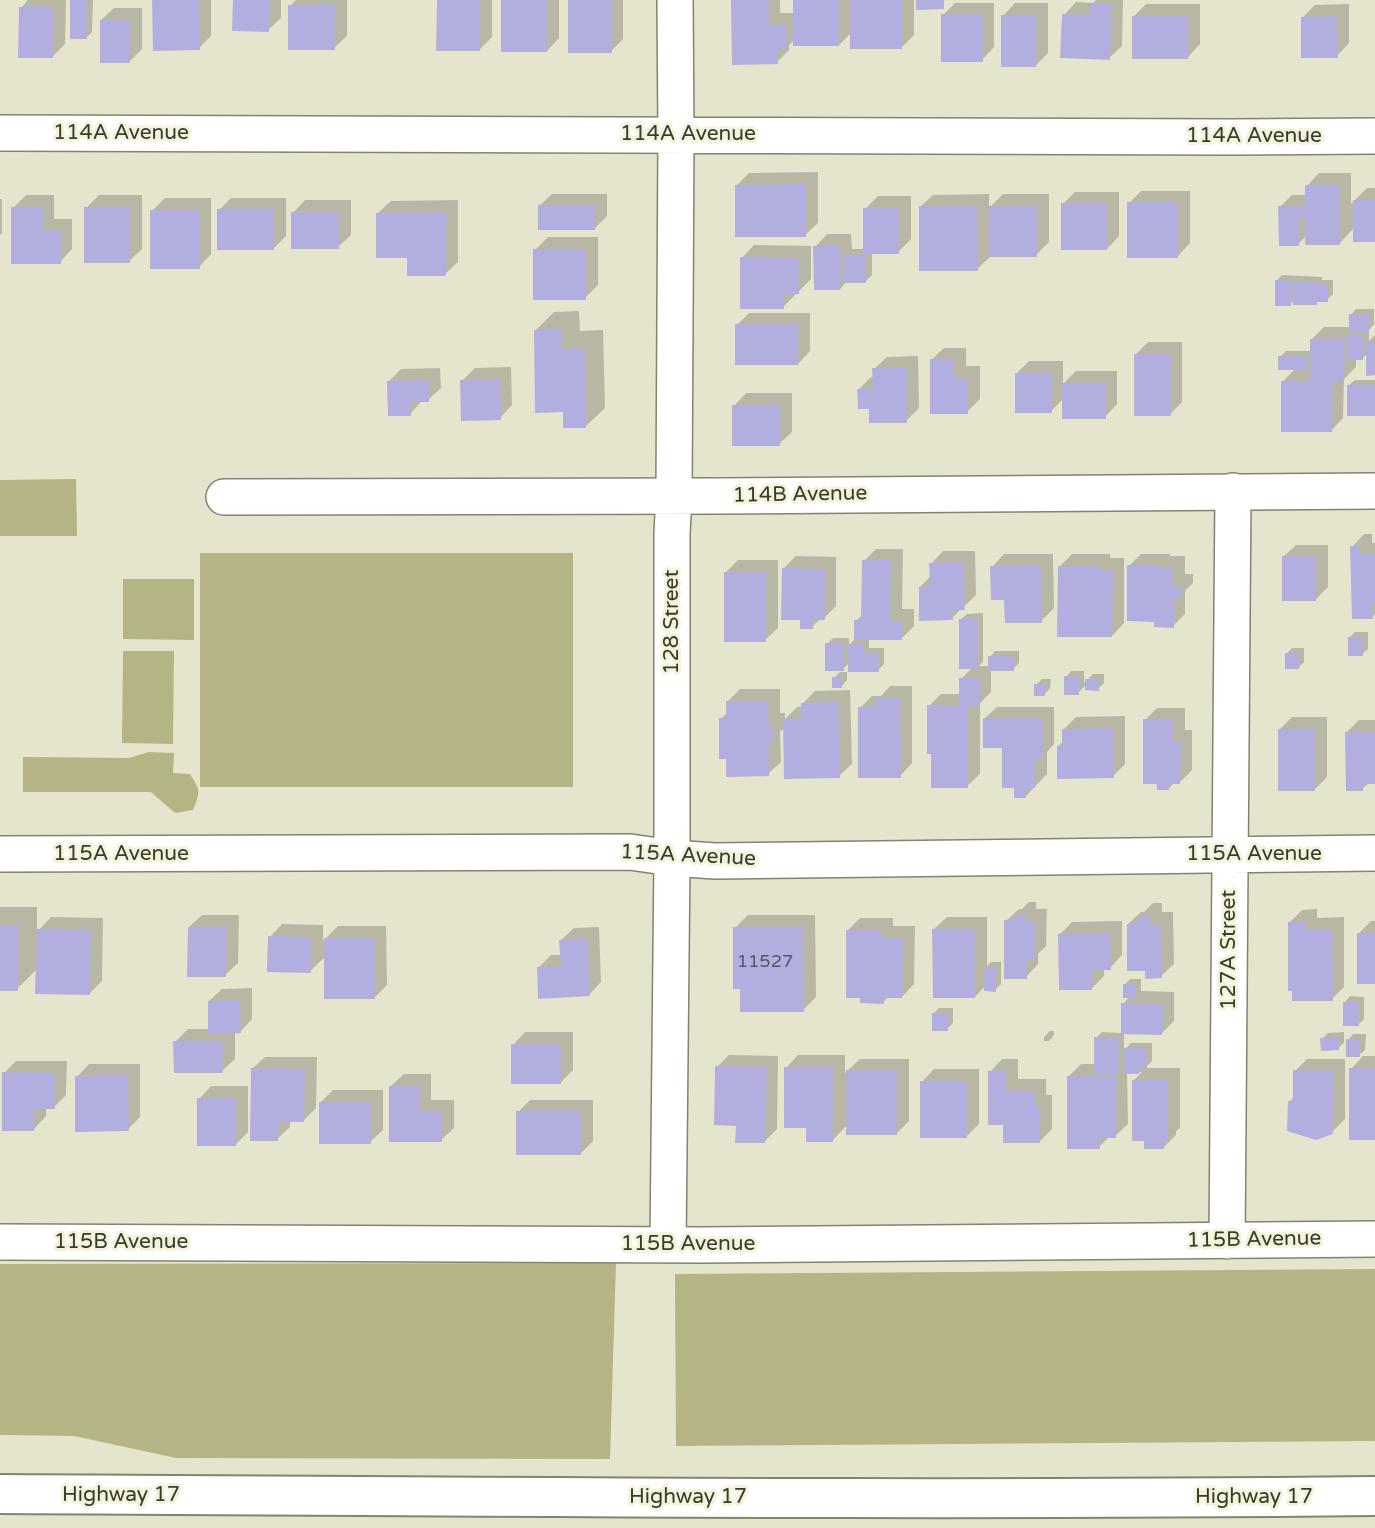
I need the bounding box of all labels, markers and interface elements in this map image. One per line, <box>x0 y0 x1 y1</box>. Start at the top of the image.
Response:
street label: 114A Avenue <box>53 120 189 146</box>
street label: 114A Avenue <box>620 121 756 147</box>
street label: 114A Avenue <box>1186 123 1322 149</box>
street label: 114B Avenue <box>732 481 868 509</box>
street label: 128 Street <box>659 569 685 675</box>
street label: 115A Avenue <box>620 840 756 872</box>
street label: 115A Avenue <box>53 841 189 867</box>
street label: 115A Avenue <box>1186 841 1322 867</box>
street label: 127A Street <box>1216 890 1242 1010</box>
house number: 11527 <box>737 951 793 973</box>
street label: 115B Avenue <box>1186 1226 1322 1254</box>
street label: 115B Avenue <box>54 1229 188 1255</box>
street label: 115B Avenue <box>621 1231 755 1257</box>
street label: Highway 17 <box>62 1482 180 1508</box>
street label: Highway 17 <box>629 1484 747 1510</box>
street label: Highway 17 <box>1195 1484 1313 1510</box>

